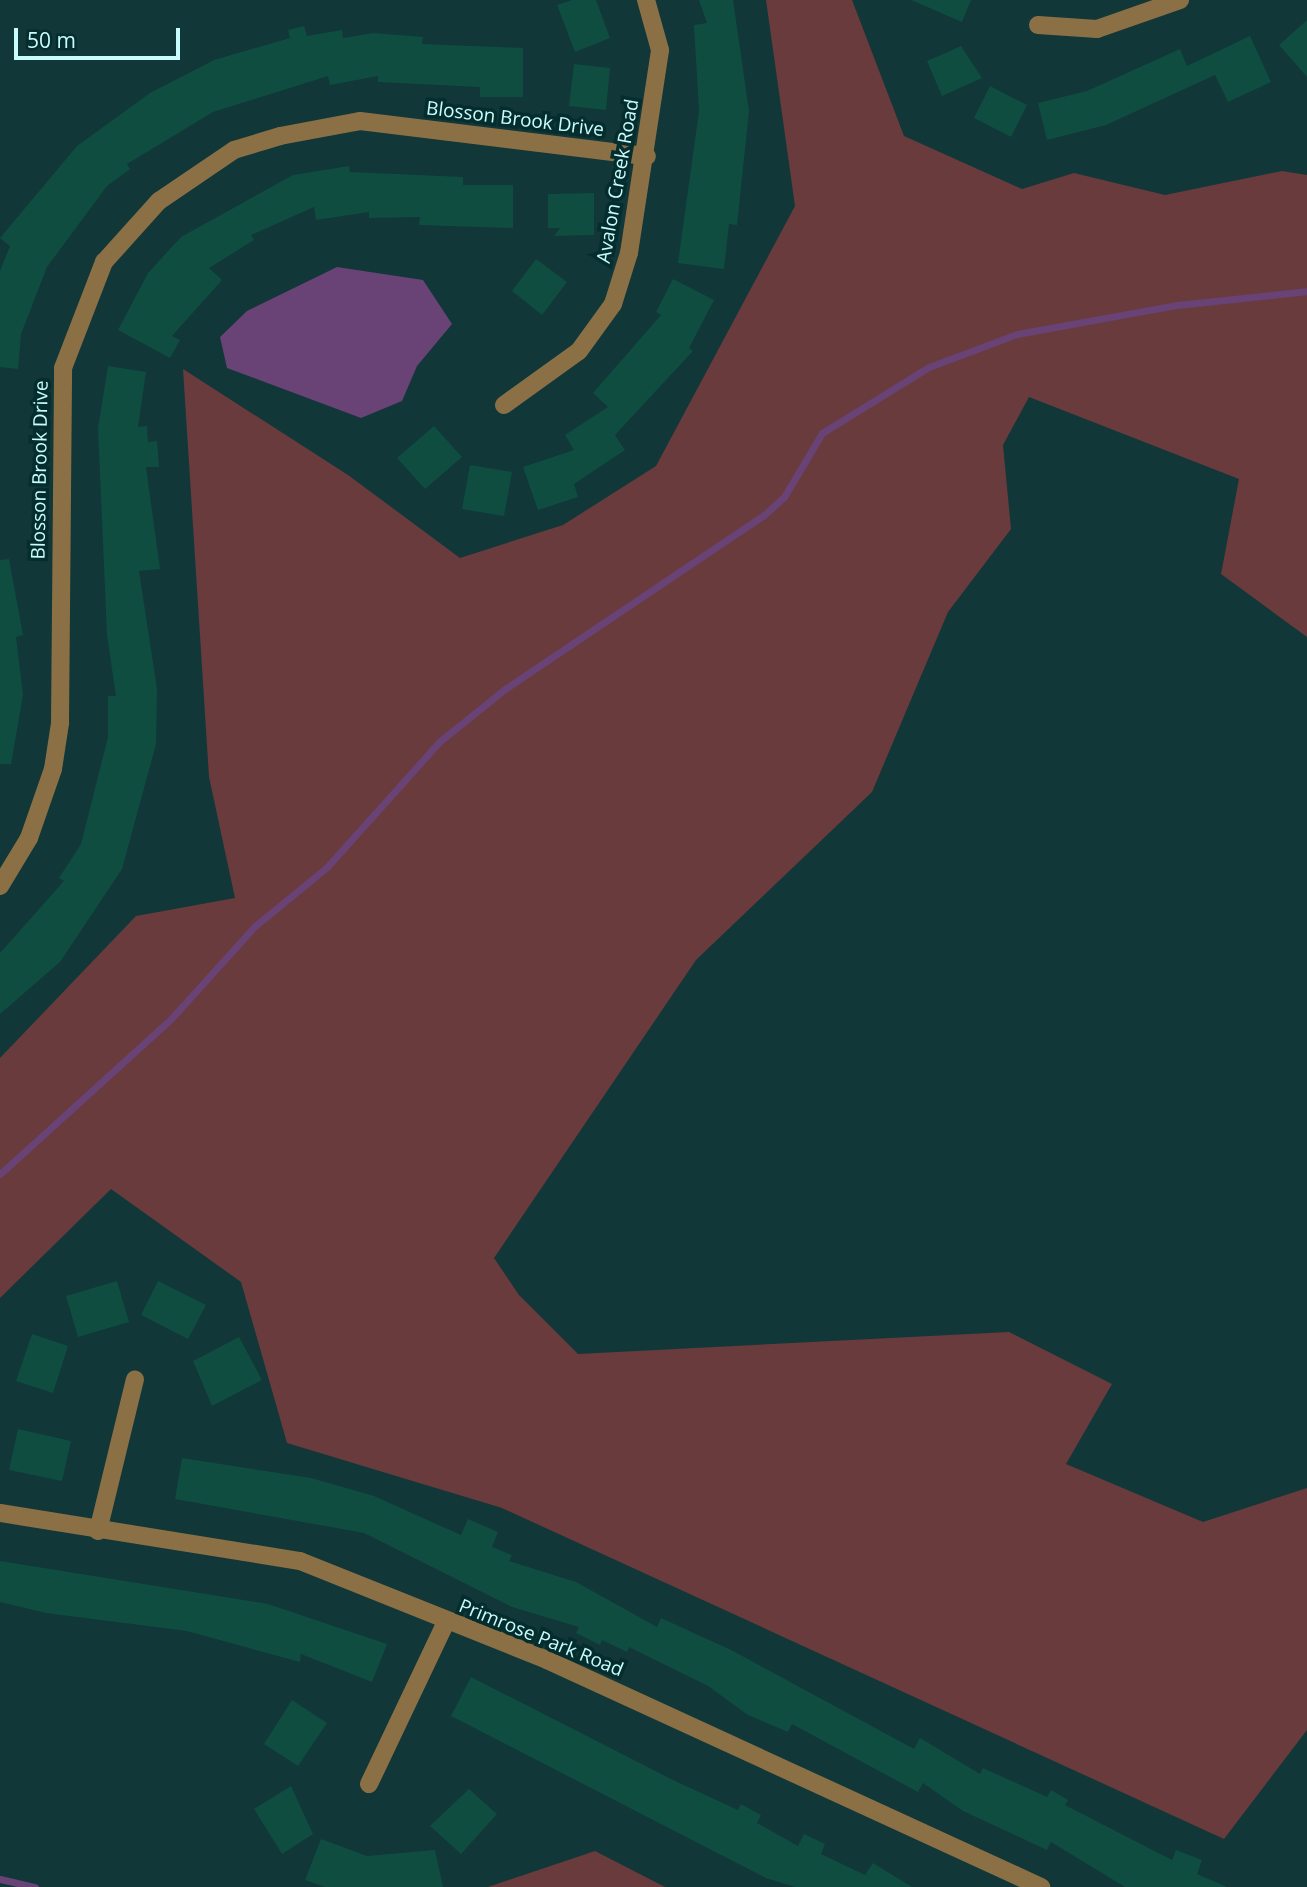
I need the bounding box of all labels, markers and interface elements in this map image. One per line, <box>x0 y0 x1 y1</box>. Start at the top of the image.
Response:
scale bar <box>18 14 184 58</box>
text: 50 m <box>27 26 76 54</box>
street label: Blosson Brook Drive <box>425 97 605 141</box>
street label: Avalon Creek Road <box>592 97 644 265</box>
street label: Blosson Brook Drive <box>27 380 53 560</box>
street label: Primrose Park Road <box>455 1595 627 1681</box>

